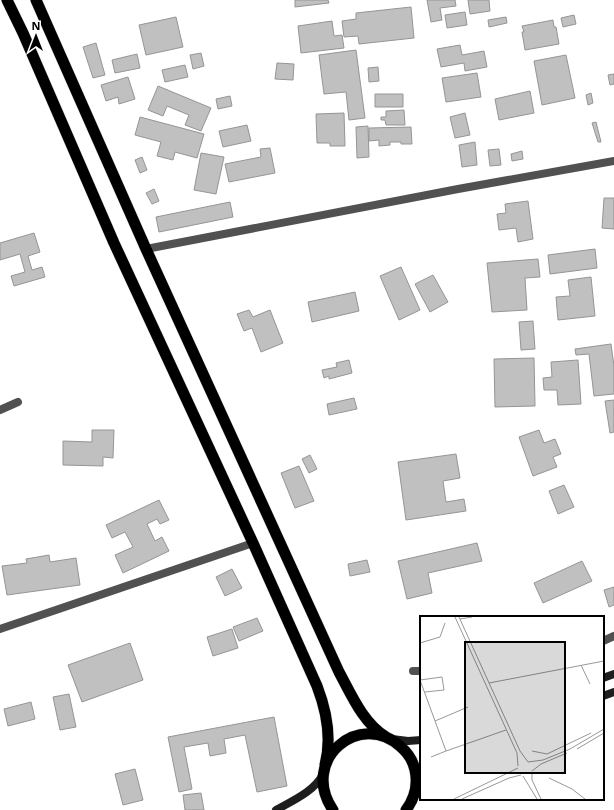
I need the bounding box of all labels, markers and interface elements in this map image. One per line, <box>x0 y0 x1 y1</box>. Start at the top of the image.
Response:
north arrow <box>16 16 56 56</box>
text: N <box>32 18 40 33</box>
inset map <box>420 616 604 800</box>

